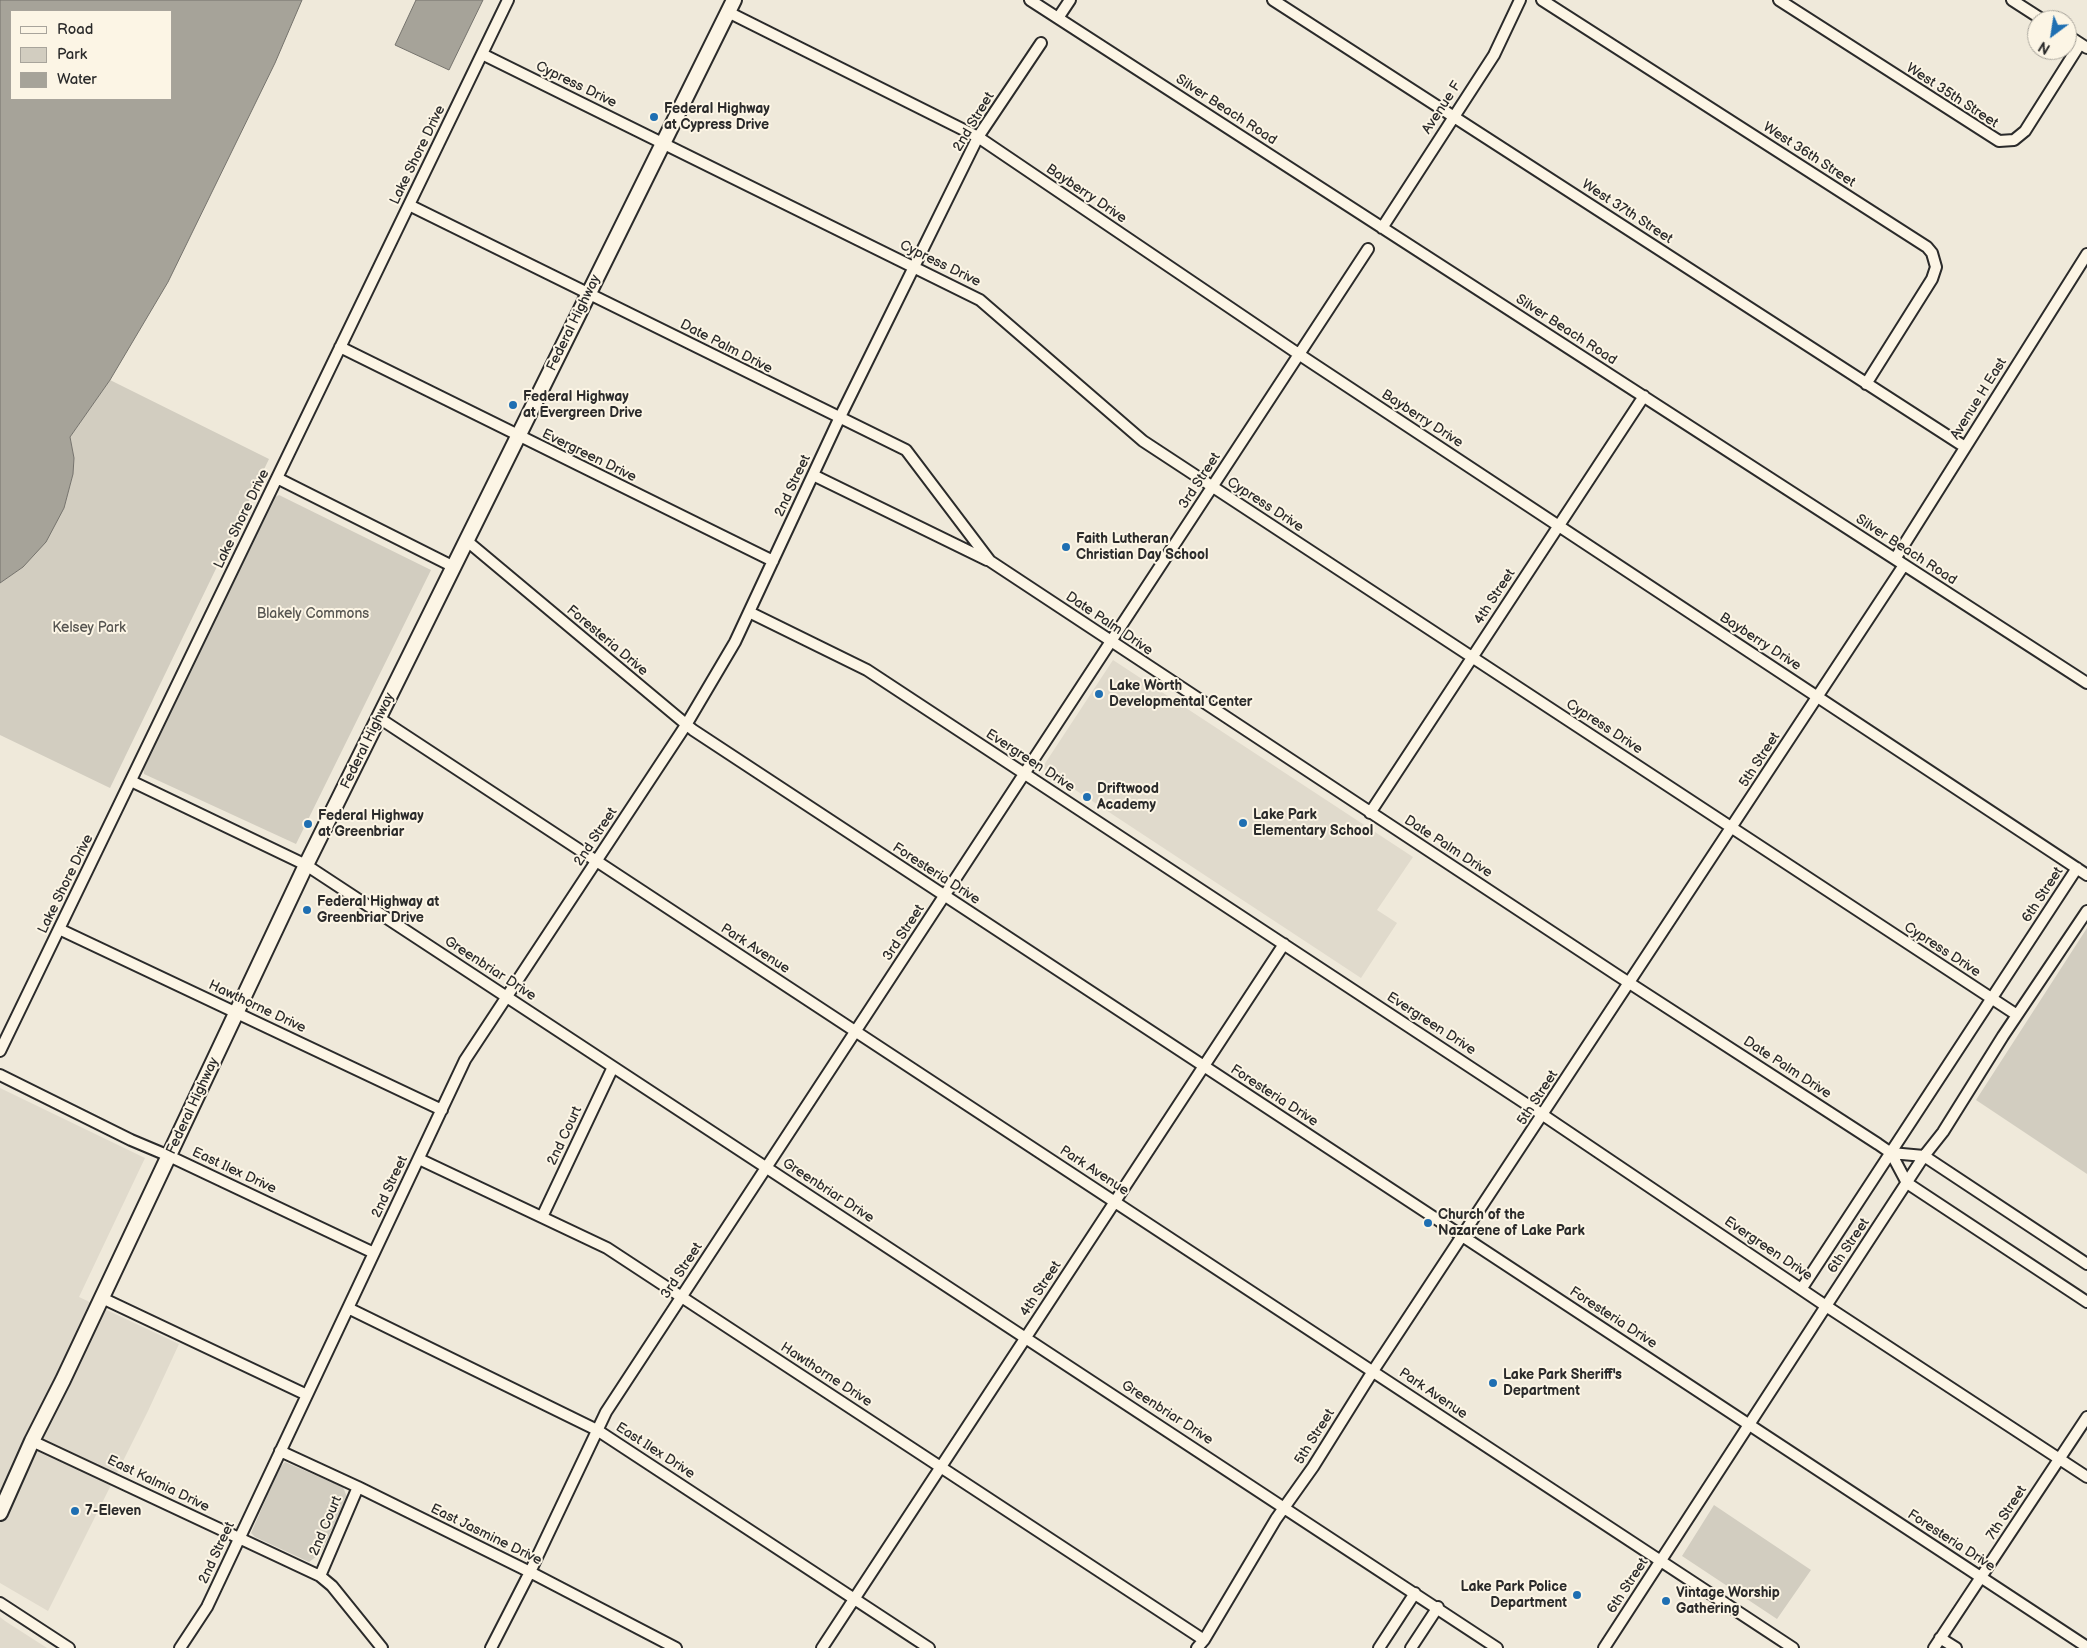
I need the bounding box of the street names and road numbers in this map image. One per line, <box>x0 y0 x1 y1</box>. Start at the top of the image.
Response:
street label: Cypress Drive <box>533 58 619 112</box>
street label: West 35th Street <box>1903 60 2001 132</box>
street label: Silver Beach Road <box>1172 71 1280 149</box>
street label: Avenue F <box>1419 79 1465 137</box>
street label: 2nd Street <box>950 89 998 155</box>
street label: Lake Shore Drive <box>387 103 449 207</box>
street label: West 36th Street <box>1760 119 1858 191</box>
street label: Bayberry Drive <box>1042 161 1130 227</box>
street label: West 37th Street <box>1578 176 1676 248</box>
street label: Cypress Drive <box>897 237 983 291</box>
street label: Federal Highway <box>543 272 605 374</box>
street label: Silver Beach Road <box>1512 291 1620 369</box>
street label: Date Palm Drive <box>677 316 775 378</box>
street label: Avenue H East <box>1947 355 2011 443</box>
street label: Bayberry Drive <box>1378 386 1466 452</box>
street label: Evergreen Drive <box>539 426 639 486</box>
street label: 3rd Street <box>1176 450 1224 512</box>
street label: 2nd Street <box>771 452 815 520</box>
street label: Lake Shore Drive <box>211 467 273 571</box>
street label: Cypress Drive <box>1224 474 1306 536</box>
street label: Silver Beach Road <box>1852 511 1960 589</box>
street label: 4th Street <box>1471 566 1519 628</box>
street label: Date Palm Drive <box>1062 589 1156 659</box>
street label: Foresteria Drive <box>563 602 651 680</box>
street label: Bayberry Drive <box>1716 609 1804 675</box>
street label: Federal Highway <box>337 690 399 792</box>
street label: Cypress Drive <box>1563 696 1645 758</box>
street label: Evergreen Drive <box>982 726 1078 796</box>
street label: 5th Street <box>1736 729 1784 791</box>
street label: 2nd Street <box>571 805 621 869</box>
street label: Date Palm Drive <box>1401 812 1495 882</box>
street label: Lake Shore Drive <box>35 832 97 936</box>
street label: Foresteria Drive <box>889 839 983 909</box>
street label: 6th Street <box>2019 864 2067 926</box>
street label: 3rd Street <box>880 902 928 964</box>
street label: Cypress Drive <box>1901 919 1983 981</box>
street label: Park Avenue <box>717 920 793 978</box>
street label: Greenbriar Drive <box>441 933 539 1005</box>
street label: Hawthorne Drive <box>206 977 308 1037</box>
street label: Evergreen Drive <box>1383 989 1479 1059</box>
street label: Date Palm Drive <box>1740 1033 1834 1103</box>
street label: Federal Highway <box>163 1055 223 1157</box>
street label: Foresteria Drive <box>1227 1061 1321 1131</box>
street label: 5th Street <box>1514 1067 1562 1129</box>
street label: 2nd Court <box>544 1104 586 1168</box>
street label: Park Avenue <box>1056 1142 1132 1200</box>
street label: East Ilex Drive <box>189 1144 279 1198</box>
street label: 2nd Street <box>368 1153 412 1221</box>
street label: Greenbriar Drive <box>779 1155 877 1227</box>
street label: Evergreen Drive <box>1721 1213 1815 1285</box>
street label: 6th Street <box>1824 1215 1874 1277</box>
street label: 3rd Street <box>658 1240 706 1302</box>
street label: 4th Street <box>1017 1258 1065 1320</box>
street label: Foresteria Drive <box>1566 1283 1660 1353</box>
street label: Hawthorne Drive <box>777 1339 875 1411</box>
street label: Park Avenue <box>1396 1365 1470 1423</box>
street label: Greenbriar Drive <box>1118 1377 1216 1449</box>
street label: 5th Street <box>1291 1406 1339 1468</box>
street label: East Ilex Drive <box>612 1419 698 1483</box>
street label: East Kalmia Drive <box>104 1452 212 1516</box>
street label: 7th Street <box>1983 1483 2031 1543</box>
street label: 2nd Court <box>306 1494 346 1558</box>
street label: East Jasmine Drive <box>428 1501 544 1569</box>
street label: Foresteria Drive <box>1904 1506 1998 1576</box>
street label: 2nd Street <box>195 1519 239 1587</box>
street label: 6th Street <box>1604 1555 1652 1617</box>

